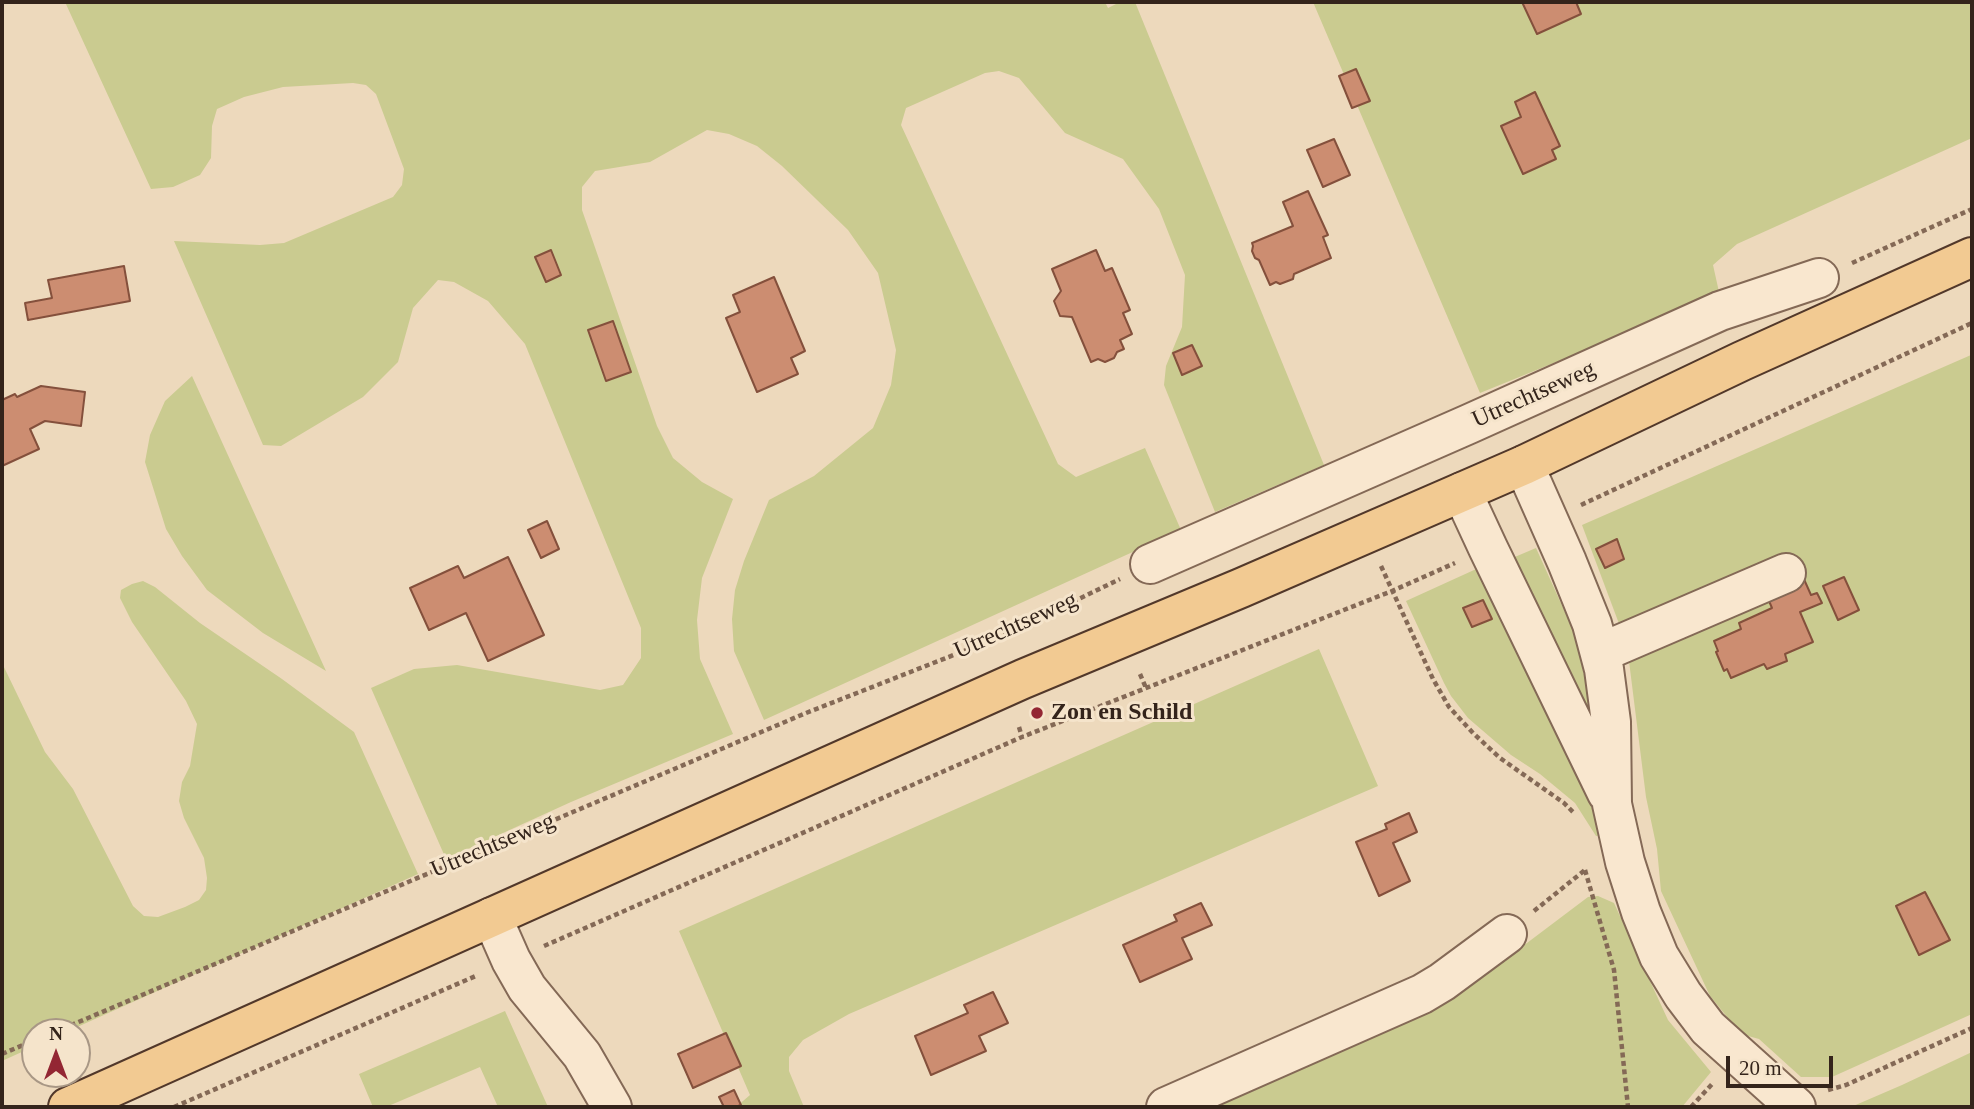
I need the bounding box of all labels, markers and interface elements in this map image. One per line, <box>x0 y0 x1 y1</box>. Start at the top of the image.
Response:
street label: Utrechtseweg <box>1468 355 1600 435</box>
street label: Utrechtseweg <box>950 586 1082 666</box>
place label: Zon en Schild <box>1051 699 1192 727</box>
marker: Zon en Schild <box>1029 705 1045 721</box>
street label: Utrechtseweg <box>427 807 559 885</box>
north arrow <box>21 1018 91 1088</box>
text: N <box>49 1023 63 1044</box>
scale bar <box>1729 1042 1836 1086</box>
text: 20 m <box>1739 1056 1782 1080</box>

